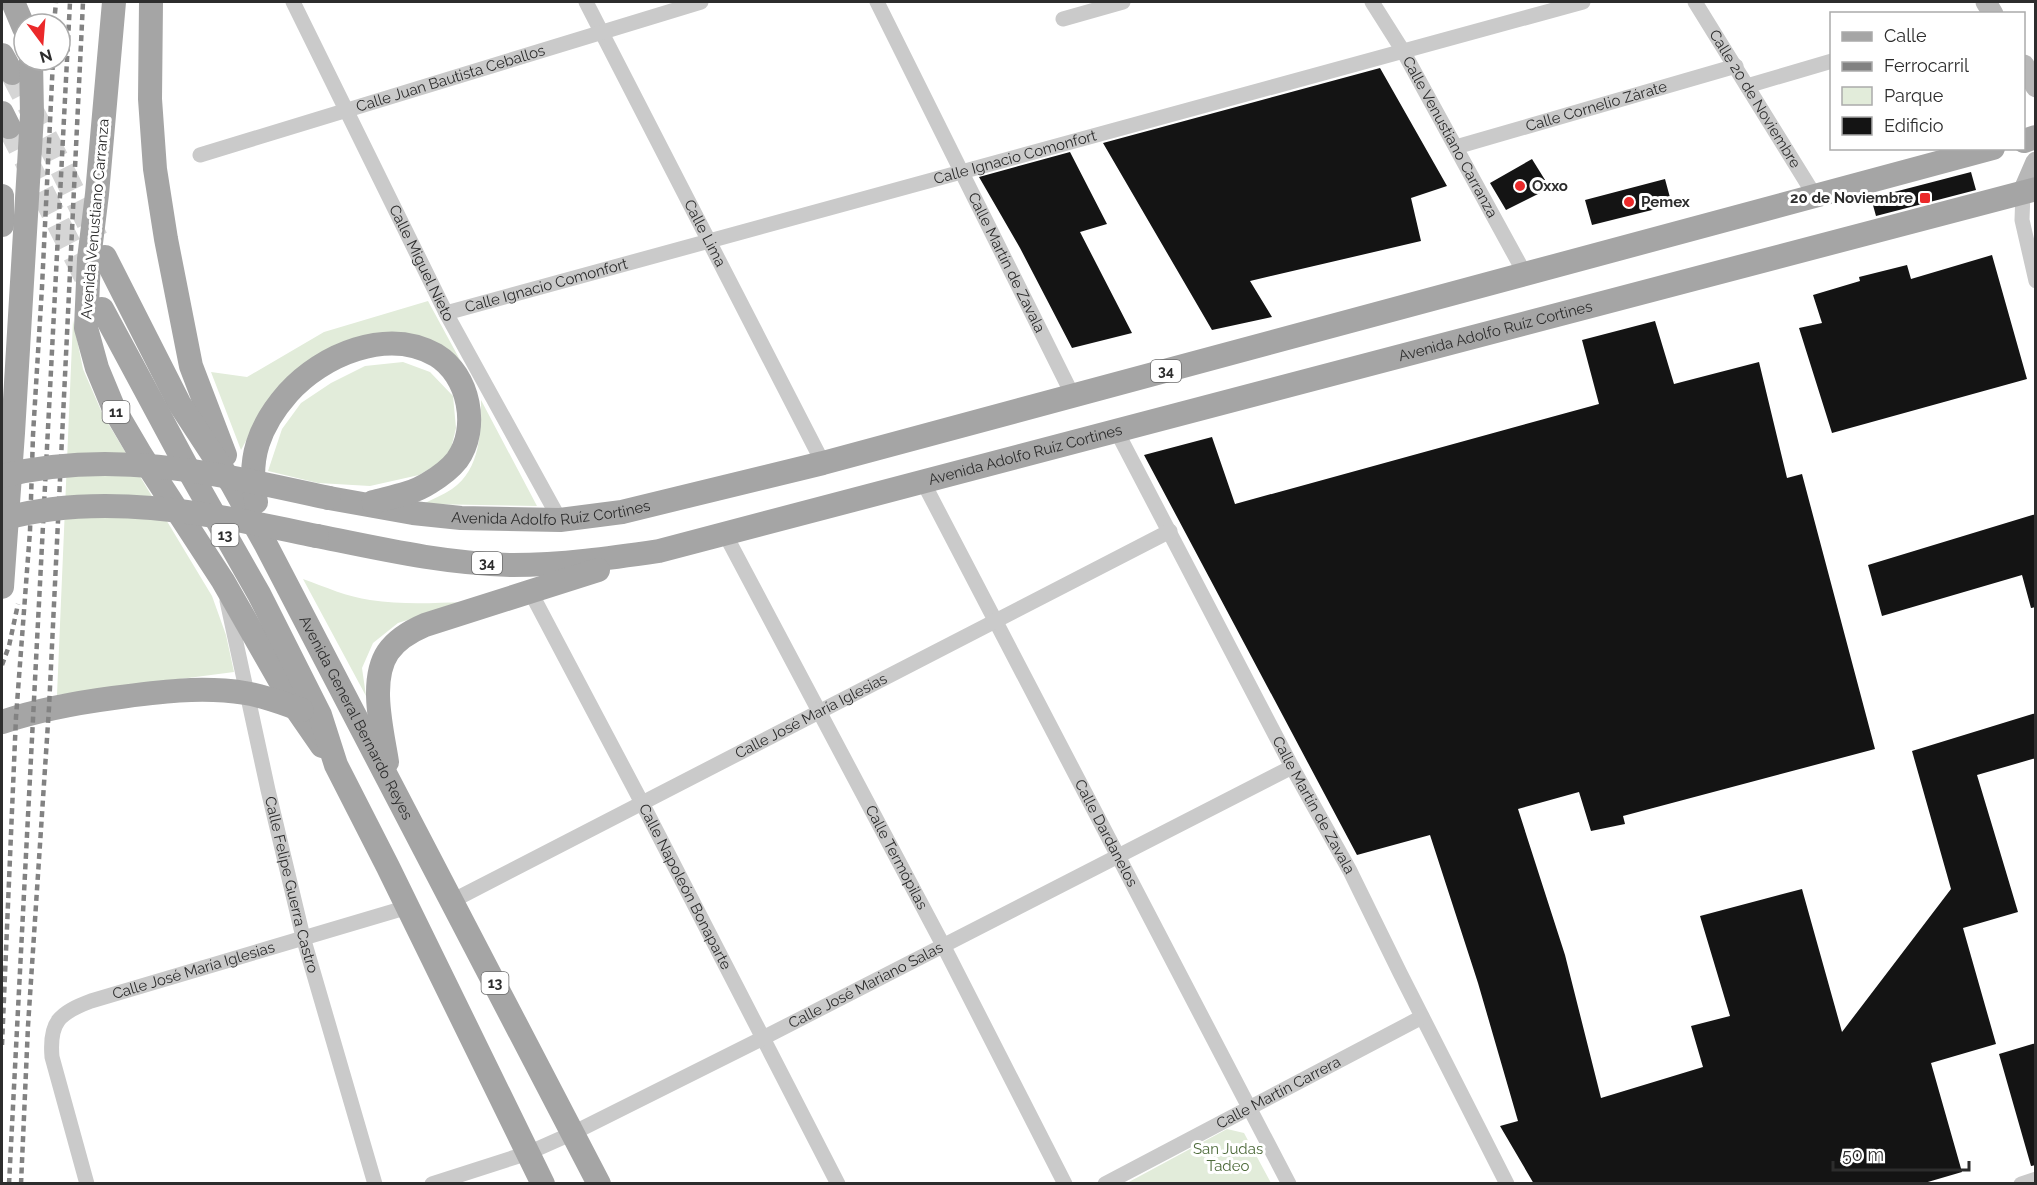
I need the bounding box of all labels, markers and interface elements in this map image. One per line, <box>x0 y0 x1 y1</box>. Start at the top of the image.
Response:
north arrow <box>12 12 72 72</box>
legend <box>1830 12 2025 150</box>
text: Calle <box>1884 25 1927 46</box>
street label: Calle 20 de Noviembre <box>1705 26 1805 172</box>
street label: Calle Juan Bautista Ceballos <box>354 41 547 116</box>
text: N <box>38 45 54 67</box>
street label: Calle Venustiano Carranza <box>1399 53 1501 221</box>
text: Ferrocarril <box>1884 55 1969 76</box>
street label: Calle Cornelio Zárate <box>1524 77 1669 135</box>
text: Parque <box>1884 85 1944 106</box>
text: Edificio <box>1884 115 1944 136</box>
street label: Avenida Venustiano Carranza <box>77 118 113 320</box>
street label: Calle Ignacio Comonfort <box>932 126 1099 188</box>
place label: Oxxo <box>1532 177 1568 195</box>
marker: Oxxo <box>1513 179 1527 193</box>
street label: Calle Martín de Zavala <box>964 189 1049 336</box>
place label: 20 de Noviembre <box>1790 189 1913 207</box>
marker: 20 de Noviembre <box>1918 191 1932 205</box>
place label: Pemex <box>1641 193 1690 211</box>
marker: Pemex <box>1622 195 1636 209</box>
street label: Calle Lima <box>680 197 730 270</box>
street label: Calle Miguel Nieto <box>385 202 458 325</box>
street label: Calle Ignacio Comonfort <box>463 255 630 316</box>
street label: Avenida Adolfo Ruíz Cortines <box>1397 297 1594 365</box>
road number: 34 <box>1151 360 1181 382</box>
road number: 11 <box>102 401 130 423</box>
street label: Avenida Adolfo Ruíz Cortines <box>926 421 1124 489</box>
street label: Avenida Adolfo Ruíz Cortines <box>451 496 652 529</box>
road number: 13 <box>212 524 238 546</box>
road number: 34 <box>472 552 502 574</box>
street label: Avenida General Bernardo Reyes <box>295 612 417 823</box>
street label: Calle José María Iglesias <box>732 669 890 763</box>
street label: Calle Martín de Zavala <box>1269 733 1359 877</box>
street label: Calle Dardanelos <box>1071 776 1141 890</box>
street label: Calle Felipe Guerra Castro <box>261 795 322 975</box>
street label: Calle Napoleón Bonaparte <box>635 801 735 973</box>
street label: Calle Termópilas <box>862 802 931 912</box>
street label: Calle José María Iglesias <box>110 938 277 1003</box>
street label: Calle José Mariano Salas <box>785 938 946 1032</box>
road number: 13 <box>482 972 508 994</box>
street label: Calle Martín Carrera <box>1213 1053 1344 1133</box>
scale bar <box>1833 1134 1970 1172</box>
park label: San Judas Tadeo <box>1193 1140 1263 1175</box>
text: 50 m <box>1842 1144 1884 1165</box>

